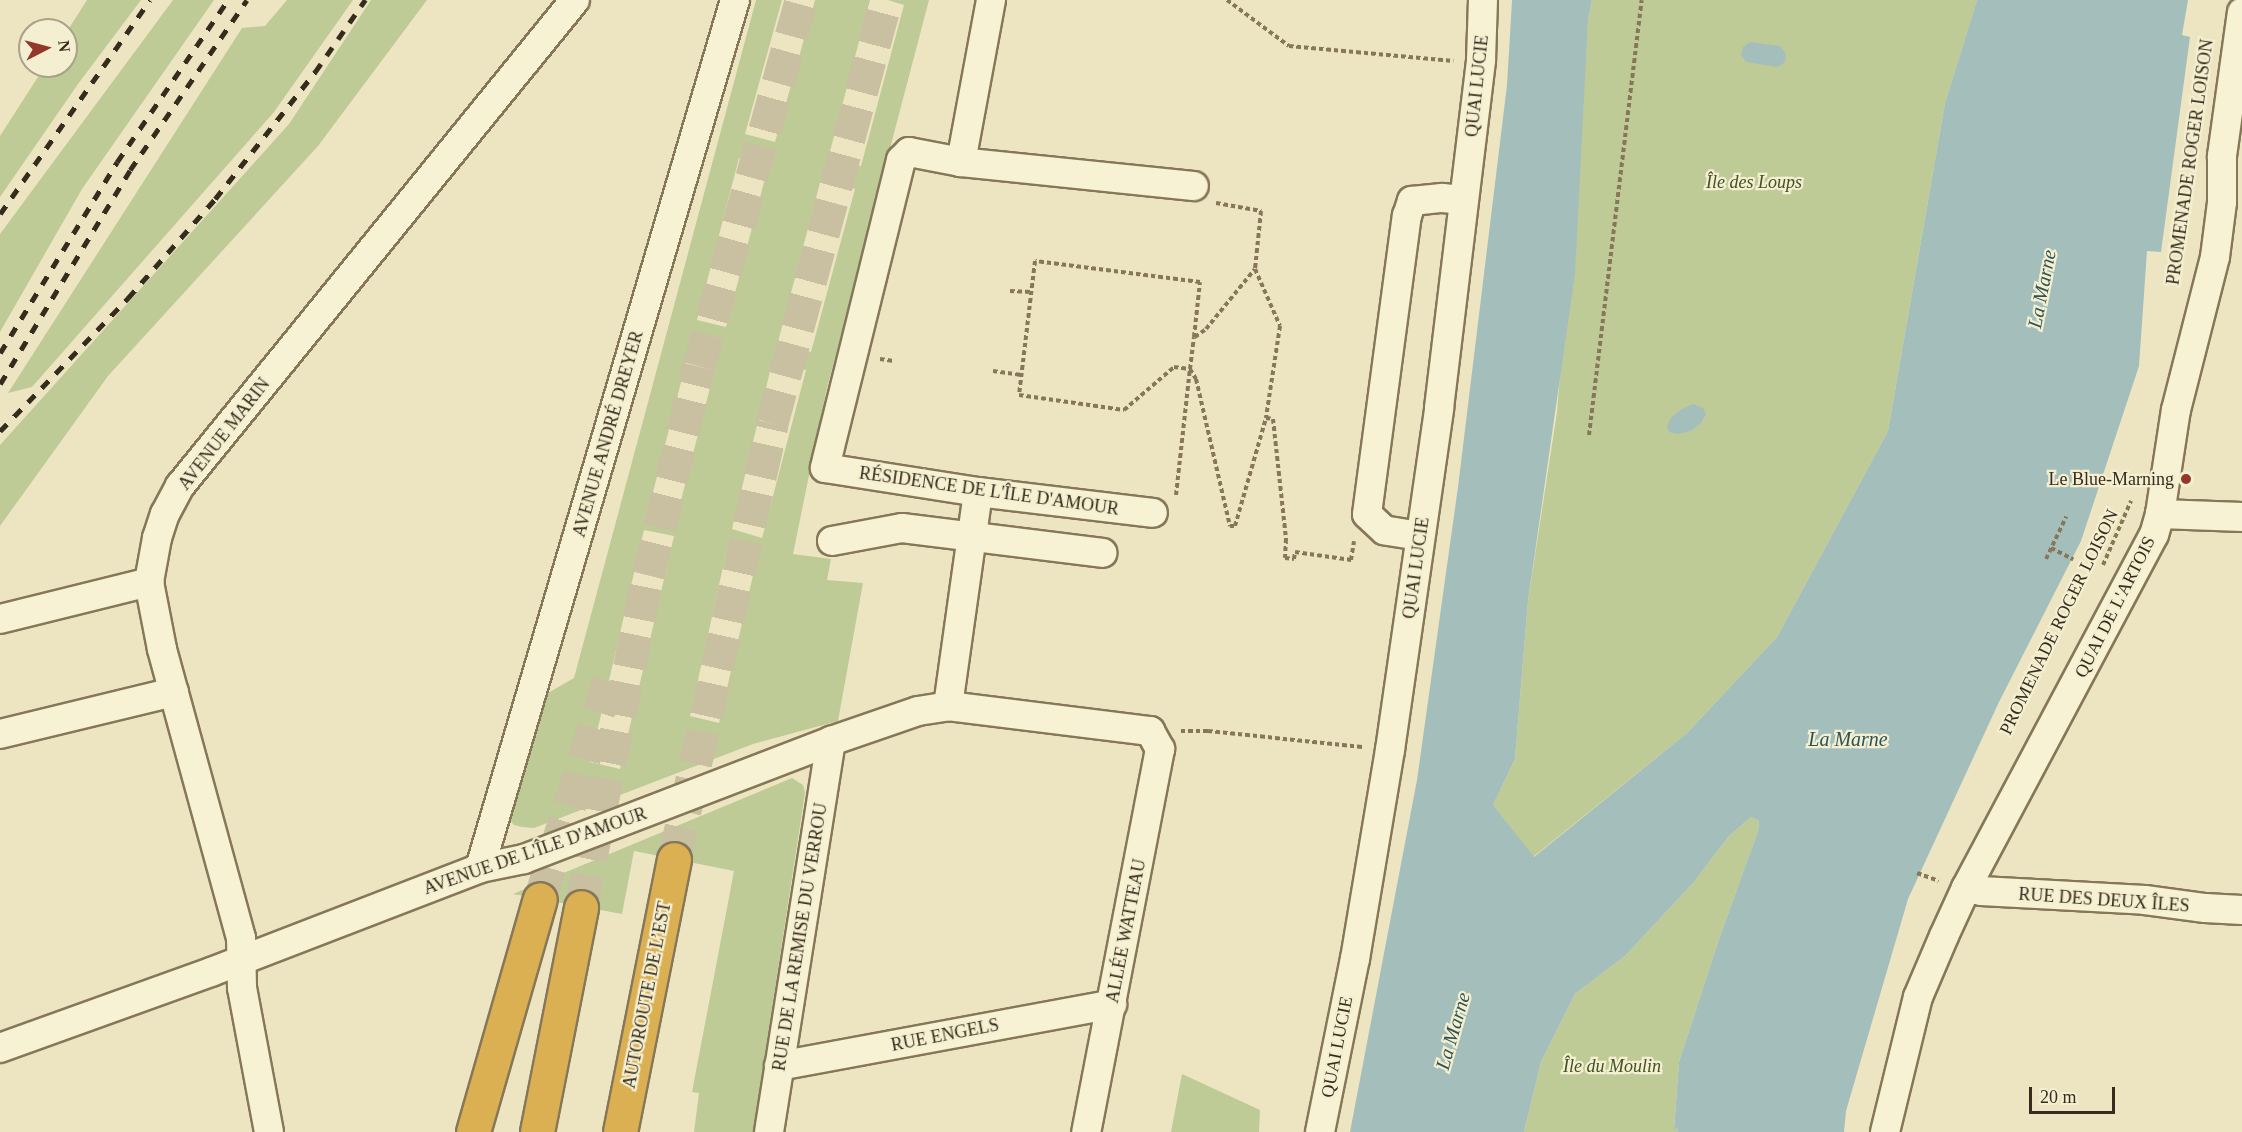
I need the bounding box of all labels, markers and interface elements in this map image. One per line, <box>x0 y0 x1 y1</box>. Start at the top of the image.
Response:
north arrow <box>18 18 78 78</box>
street label: QUAI LUCIE <box>1461 34 1493 138</box>
street label: PROMENADE ROGER LOISON <box>2162 38 2218 286</box>
text: N <box>55 40 73 53</box>
park label: Île des Loups <box>1706 171 1802 193</box>
water label: La Marne <box>2023 248 2061 330</box>
street label: AVENUE ANDRÉ DREYER <box>568 328 648 540</box>
street label: AVENUE MARIN <box>174 374 274 494</box>
street label: RÉSIDENCE DE L'ÎLE D'AMOUR <box>858 462 1120 520</box>
place label: Le Blue-Marning <box>2049 468 2174 490</box>
marker: Le Blue-Marning <box>2179 472 2193 486</box>
street label: PROMENADE ROGER LOISON <box>1995 506 2123 738</box>
street label: QUAI LUCIE <box>1398 516 1434 620</box>
street label: QUAI DE L'ARTOIS <box>2070 533 2160 681</box>
water label: La Marne <box>1808 727 1888 751</box>
street label: RUE DE LA REMISE DU VERROU <box>768 801 832 1073</box>
street label: AVENUE DE L'ÎLE D'AMOUR <box>421 803 649 899</box>
street label: ALLÉE WATTEAU <box>1101 857 1151 1005</box>
street label: RUE DES DEUX ÎLES <box>2018 883 2190 917</box>
street label: AUTOROUTE DE L’EST <box>618 900 676 1090</box>
water label: La Marne <box>1431 990 1475 1072</box>
street label: QUAI LUCIE <box>1317 995 1357 1099</box>
street label: RUE ENGELS <box>889 1014 1001 1056</box>
park label: Île du Moulin <box>1563 1055 1661 1077</box>
scale bar <box>2032 1075 2118 1113</box>
text: 20 m <box>2040 1087 2077 1107</box>

